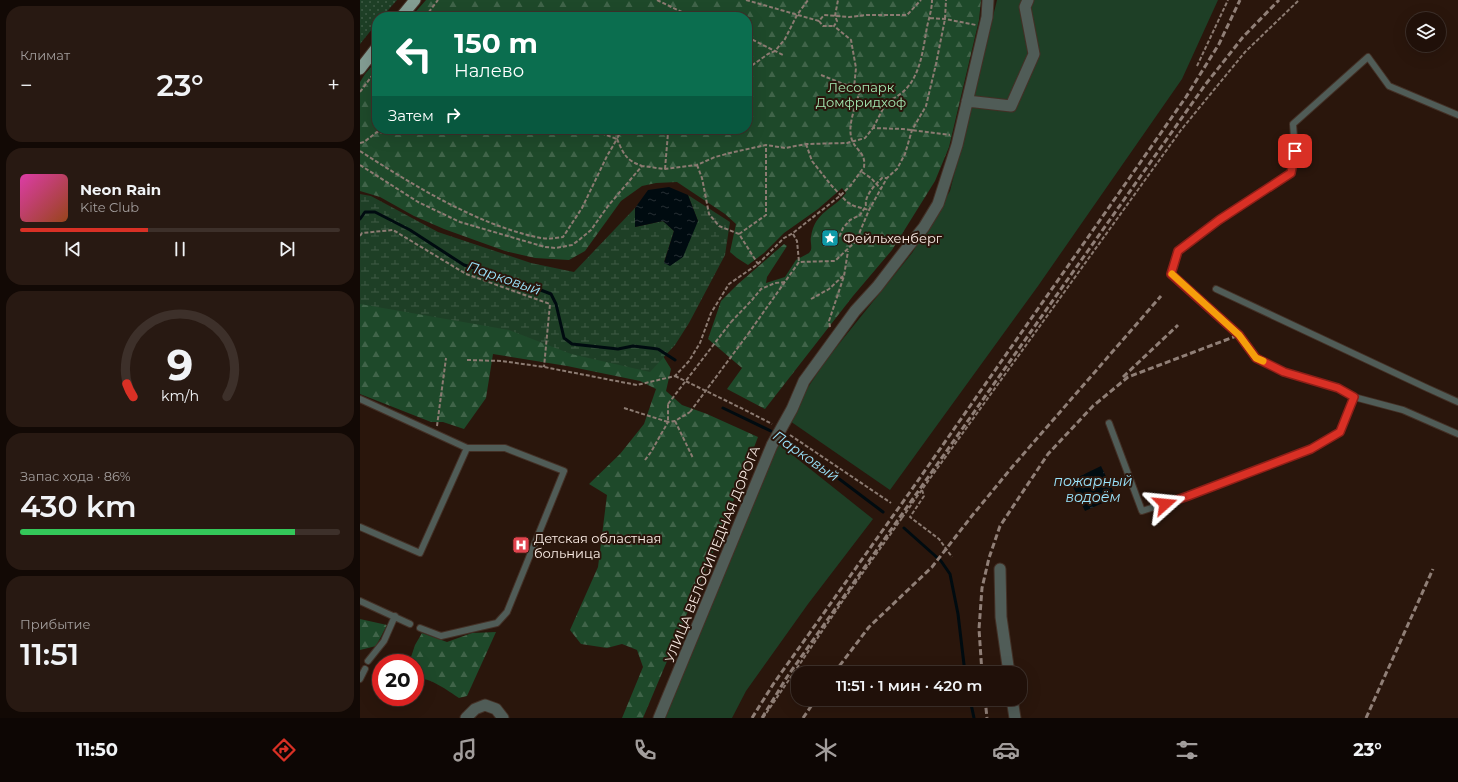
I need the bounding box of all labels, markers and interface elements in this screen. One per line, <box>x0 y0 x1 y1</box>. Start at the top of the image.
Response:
map controls <box>1406 12 1446 52</box>
button: layers <box>1406 12 1446 52</box>
text: 150 m <box>454 26 538 60</box>
icon: left <box>388 28 440 80</box>
text: Климат <box>20 47 70 63</box>
text: Налево <box>454 60 524 82</box>
text: 23° <box>156 67 204 104</box>
text: − <box>20 72 33 99</box>
text: + <box>327 72 340 99</box>
park label: Лесопарк Домфридхоф <box>816 79 906 110</box>
icon: right <box>442 104 464 126</box>
text: Затем <box>388 106 434 125</box>
pin <box>1278 134 1312 168</box>
icon: arrive <box>1284 140 1306 162</box>
text: Neon Rain <box>80 180 161 199</box>
text: Kite Club <box>80 199 139 215</box>
place icon: Фейльхенберг <box>820 228 840 248</box>
place label: Фейльхенберг <box>843 230 943 246</box>
icon: previous <box>62 238 84 260</box>
icon: pause <box>169 238 191 260</box>
icon: next <box>276 238 298 260</box>
water label: Парковый <box>465 257 543 299</box>
text: 9 <box>167 340 193 390</box>
text: km/h <box>161 387 199 405</box>
water label: Парковый <box>769 427 843 485</box>
street label: УЛИЦА ВЕЛОСИПЕДНАЯ ДОРОГА <box>661 443 763 665</box>
text: Запас хода · 86% <box>20 468 130 484</box>
water label: пожарный водоём <box>1054 472 1132 506</box>
position arrow <box>1144 483 1186 525</box>
text: 430 km <box>20 488 137 525</box>
place label: Детская областная больница <box>534 530 661 561</box>
hospital icon: Детская областная больница <box>511 535 531 555</box>
text: Прибытие <box>20 616 91 632</box>
text: 11:51 <box>20 636 79 673</box>
speed limit sign: 20 <box>372 654 424 706</box>
text: 11:51 · 1 мин · 420 m <box>836 676 982 695</box>
icon: directions <box>270 736 298 764</box>
icon: music <box>451 736 479 764</box>
icon: phone <box>631 736 659 764</box>
icon: climate <box>812 736 840 764</box>
icon: car <box>992 736 1020 764</box>
icon: filters <box>1173 736 1201 764</box>
text: 11:50 <box>76 739 118 761</box>
text: 23° <box>1353 739 1382 761</box>

